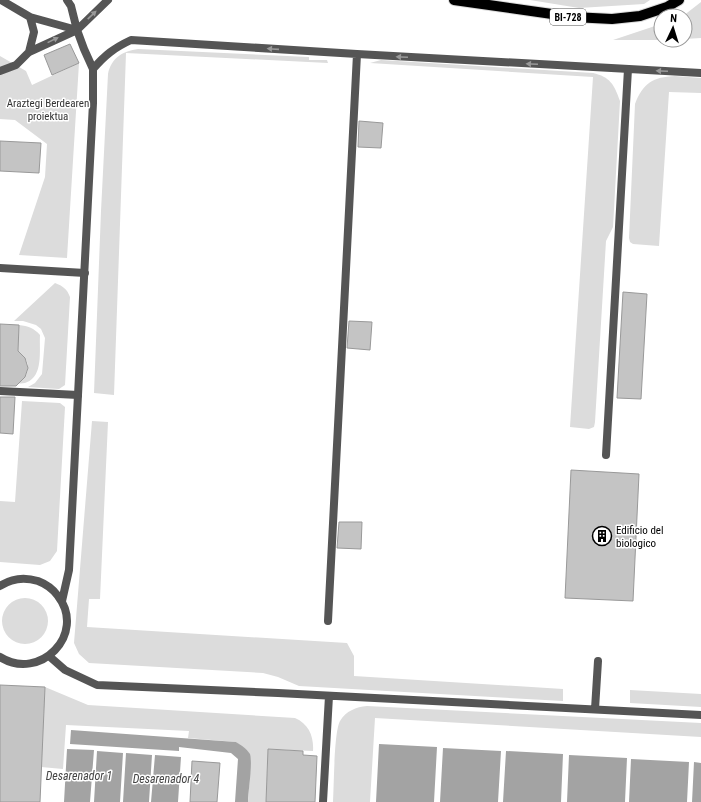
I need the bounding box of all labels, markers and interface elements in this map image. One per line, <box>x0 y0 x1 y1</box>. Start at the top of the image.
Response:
north arrow <box>653 8 693 48</box>
road number: BI-728 <box>550 9 586 25</box>
one-way arrow <box>87 10 97 20</box>
text: N <box>670 12 678 25</box>
one-way arrow <box>47 37 58 43</box>
one-way arrow <box>267 45 279 52</box>
one-way arrow <box>396 53 408 60</box>
one-way arrow <box>526 61 538 68</box>
one-way arrow <box>656 68 668 75</box>
park label: Araztegi Berdearen proiektua <box>7 97 89 123</box>
place label: Edificio del biologico <box>616 524 664 550</box>
building icon: Edificio del biologico <box>591 525 613 547</box>
water label: Desarenador 1 <box>46 769 112 783</box>
water label: Desarenador 4 <box>133 772 200 786</box>

